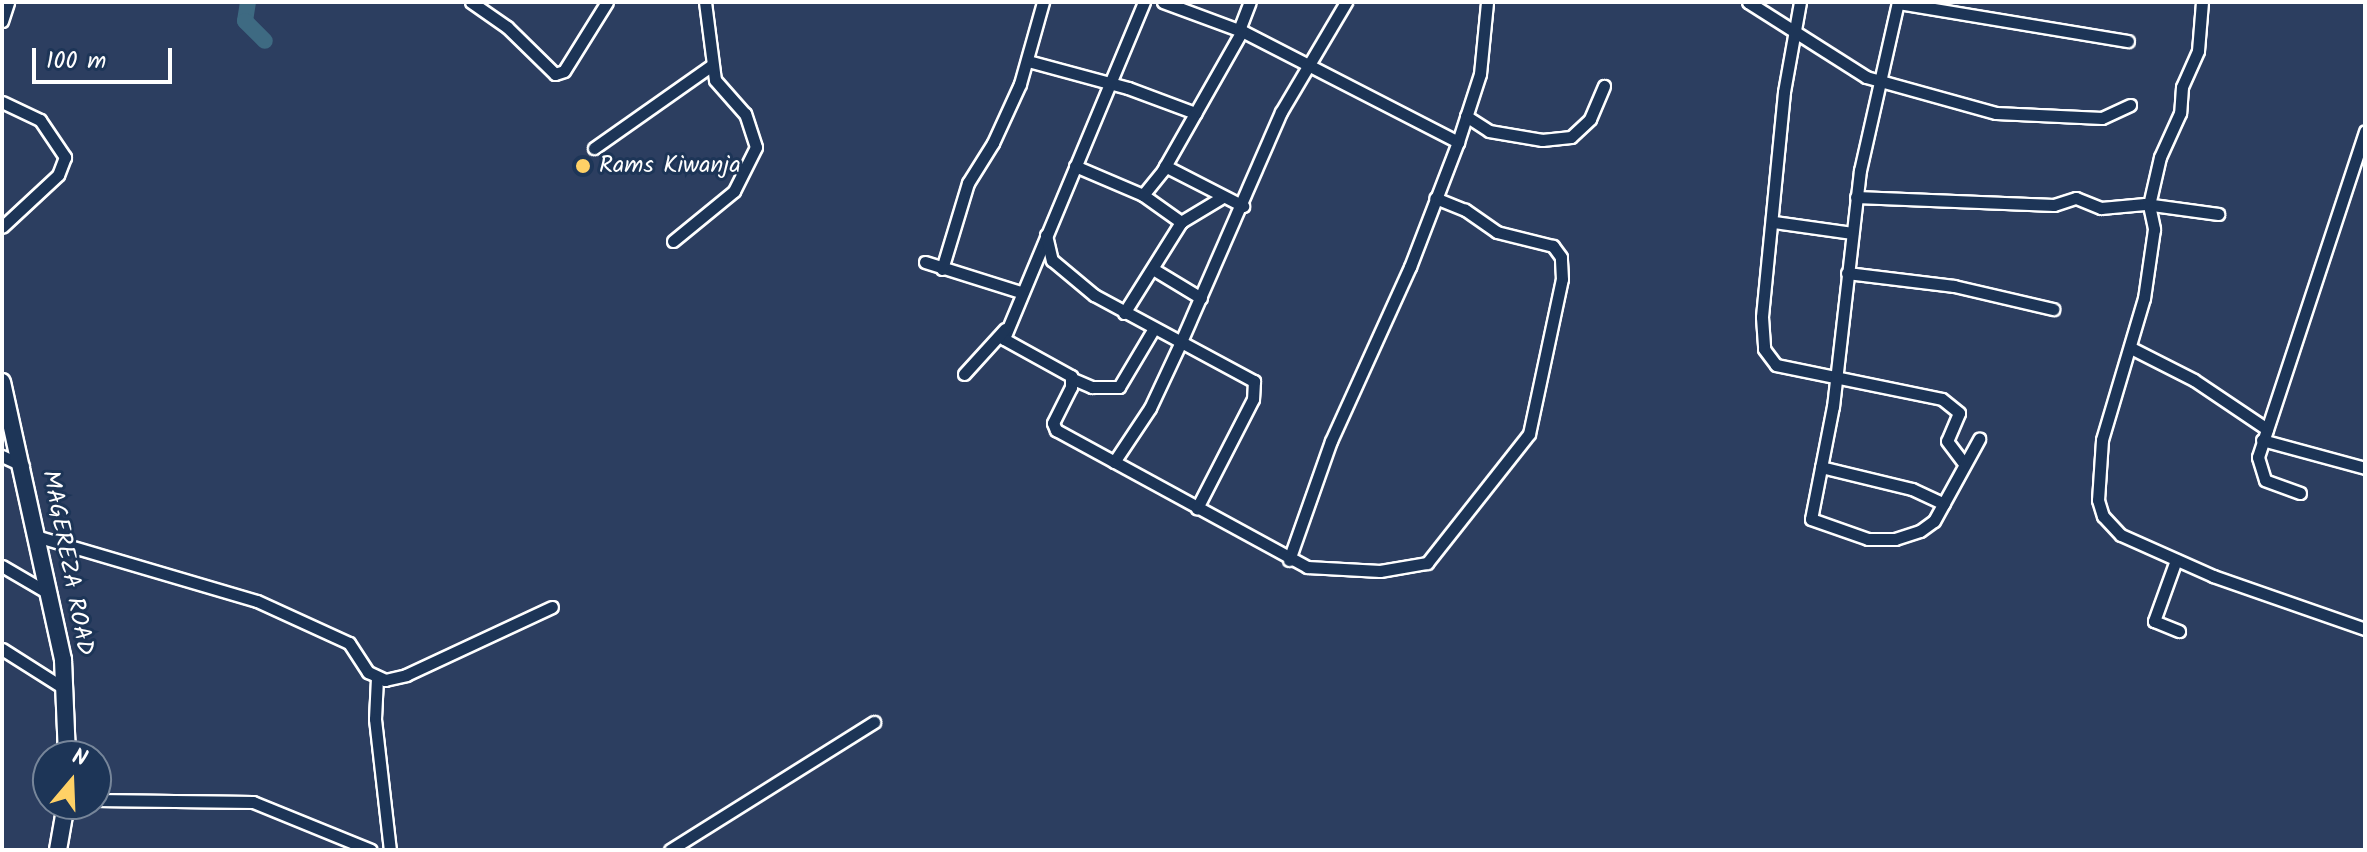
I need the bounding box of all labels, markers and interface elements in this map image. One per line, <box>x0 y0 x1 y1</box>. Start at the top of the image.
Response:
scale bar <box>36 32 176 82</box>
text: 100 m <box>46 42 106 81</box>
place label: Rams Kiwanja <box>599 152 741 180</box>
marker: Rams Kiwanja <box>574 157 592 175</box>
street label: MAGEREZA ROAD <box>35 468 99 658</box>
north arrow <box>32 740 112 820</box>
text: N <box>67 740 92 778</box>

